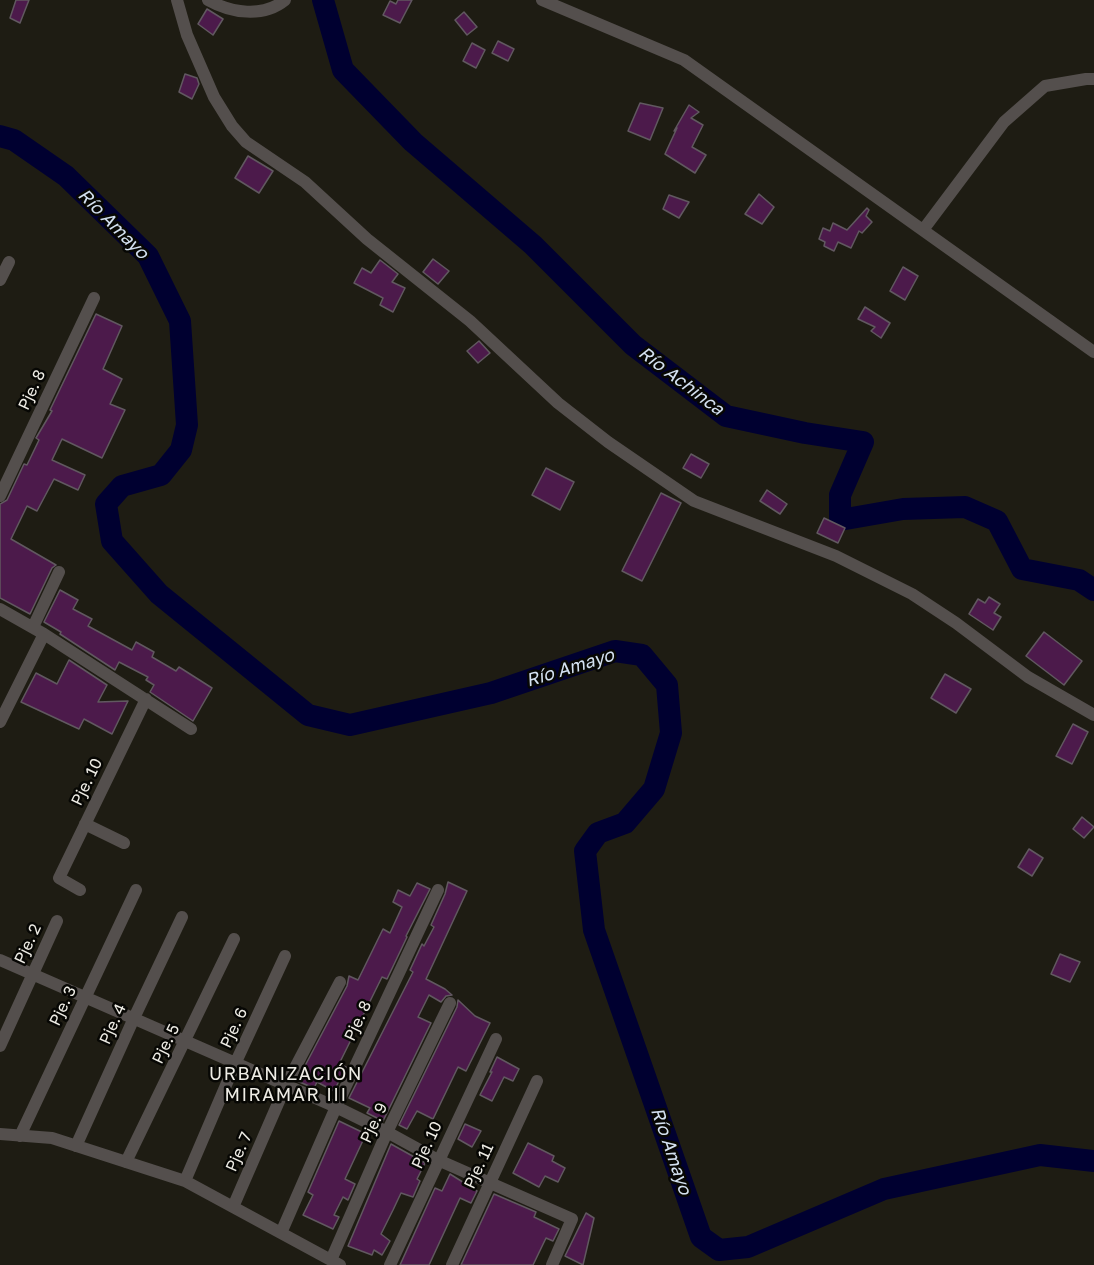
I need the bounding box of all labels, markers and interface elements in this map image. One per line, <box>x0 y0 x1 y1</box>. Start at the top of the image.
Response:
water label: Río Amayo <box>73 184 153 264</box>
water label: Río Achinca <box>634 342 728 420</box>
street label: Pje. 8 <box>14 367 50 413</box>
water label: Río Amayo <box>523 644 617 692</box>
street label: Pje. 10 <box>67 755 107 809</box>
street label: Pje. 2 <box>10 921 46 967</box>
street label: Pje. 3 <box>45 983 81 1029</box>
street label: Pje. 8 <box>340 998 376 1044</box>
street label: Pje. 4 <box>96 1001 130 1047</box>
street label: Pje. 6 <box>216 1005 252 1051</box>
street label: Pje. 5 <box>148 1021 184 1067</box>
district label: URBANIZACIÓN MIRAMAR III <box>209 1063 363 1106</box>
street label: Pje. 9 <box>356 1100 392 1146</box>
water label: Río Amayo <box>646 1105 696 1197</box>
street label: Pje. 10 <box>408 1118 446 1172</box>
street label: Pje. 7 <box>222 1129 256 1175</box>
street label: Pje. 11 <box>460 1140 498 1192</box>

